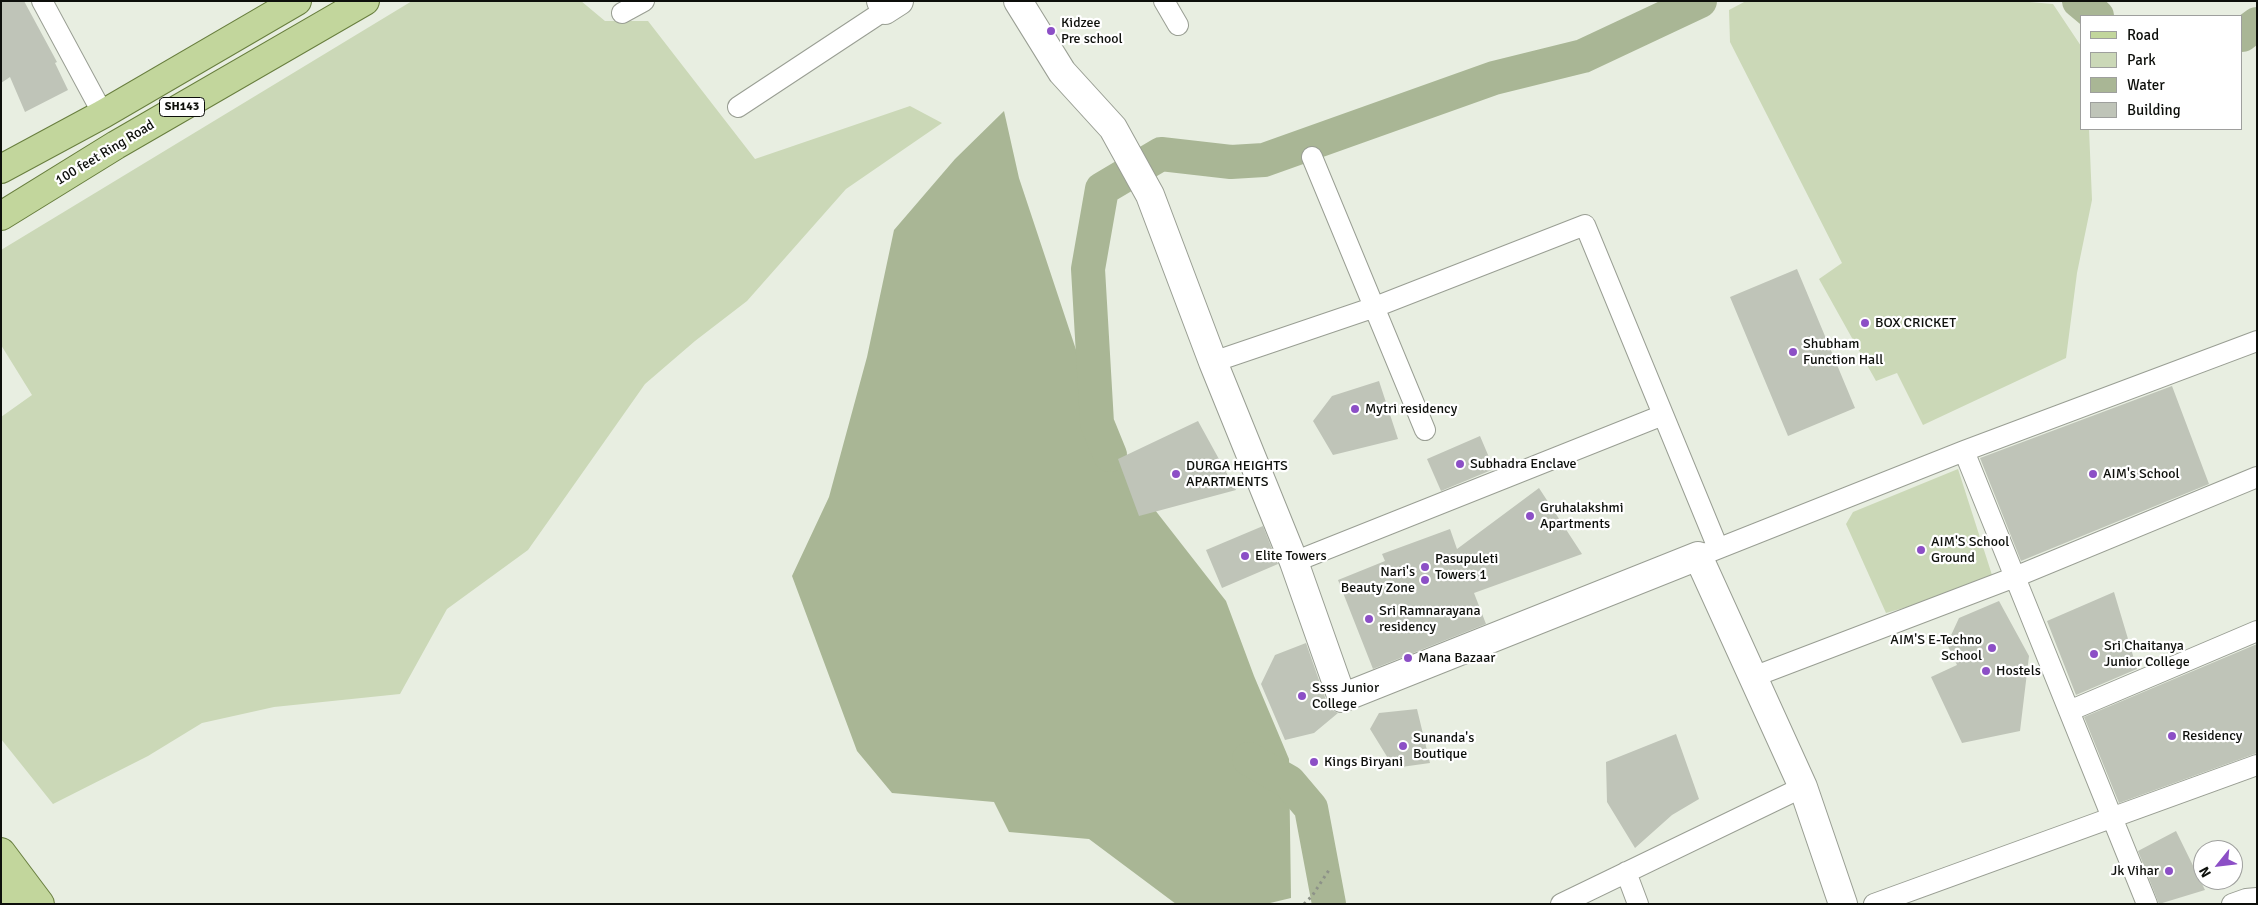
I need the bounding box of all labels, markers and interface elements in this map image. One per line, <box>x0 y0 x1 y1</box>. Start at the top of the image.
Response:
place label: Kidzee Pre school <box>1061 15 1123 48</box>
legend <box>2080 15 2243 130</box>
marker: Kidzee Pre school <box>1045 25 1057 37</box>
text: Road <box>2127 26 2159 44</box>
text: Park <box>2127 51 2156 69</box>
text: Water <box>2127 76 2165 94</box>
road number: SH143 <box>160 98 204 116</box>
text: Building <box>2127 101 2181 119</box>
street label: 100 feet Ring Road <box>52 117 158 189</box>
place label: BOX CRICKET <box>1875 315 1956 331</box>
marker: BOX CRICKET <box>1859 317 1871 329</box>
place label: Shubham Function Hall <box>1803 336 1883 368</box>
marker: Shubham Function Hall <box>1787 346 1799 358</box>
place label: Mytri residency <box>1365 401 1457 417</box>
marker: Mytri residency <box>1349 403 1361 415</box>
place label: Subhadra Enclave <box>1470 456 1576 472</box>
place label: DURGA HEIGHTS APARTMENTS <box>1186 458 1288 491</box>
marker: Subhadra Enclave <box>1454 458 1466 470</box>
place label: AIM's School <box>2103 466 2180 482</box>
marker: DURGA HEIGHTS APARTMENTS <box>1170 468 1182 480</box>
marker: AIM's School <box>2087 468 2099 480</box>
place label: Gruhalakshmi Apartments <box>1540 500 1623 532</box>
marker: Gruhalakshmi Apartments <box>1524 510 1536 522</box>
place label: AIM'S School Ground <box>1931 534 2009 566</box>
marker: AIM'S School Ground <box>1915 544 1927 556</box>
place label: Elite Towers <box>1255 548 1327 564</box>
marker: Elite Towers <box>1239 550 1251 562</box>
place label: Pasupuleti Towers 1 <box>1435 551 1498 584</box>
marker: Pasupuleti Towers 1 <box>1419 561 1431 573</box>
place label: Nari's Beauty Zone <box>1341 564 1415 596</box>
marker: Nari's Beauty Zone <box>1419 574 1431 586</box>
place label: Sri Ramnarayana residency <box>1379 603 1481 636</box>
marker: Sri Ramnarayana residency <box>1363 613 1375 625</box>
place label: AIM'S E-Techno School <box>1890 632 1982 664</box>
place label: Sri Chaitanya Junior College <box>2104 638 2190 670</box>
marker: AIM'S E-Techno School <box>1986 642 1998 654</box>
marker: Sri Chaitanya Junior College <box>2088 648 2100 660</box>
place label: Mana Bazaar <box>1418 650 1495 666</box>
marker: Mana Bazaar <box>1402 652 1414 664</box>
place label: Hostels <box>1996 663 2041 679</box>
marker: Hostels <box>1980 665 1992 677</box>
place label: Ssss Junior College <box>1312 680 1379 712</box>
marker: Ssss Junior College <box>1296 690 1308 702</box>
place label: Residency <box>2182 728 2242 744</box>
place label: Sunanda's Boutique <box>1413 730 1474 762</box>
marker: Residency <box>2166 730 2178 742</box>
marker: Sunanda's Boutique <box>1397 740 1409 752</box>
place label: Kings Biryani <box>1324 754 1403 770</box>
marker: Kings Biryani <box>1308 756 1320 768</box>
north arrow <box>2193 840 2243 890</box>
place label: Jk Vihar <box>2111 863 2159 879</box>
text: N <box>2196 864 2215 880</box>
marker: Jk Vihar <box>2163 865 2175 877</box>

